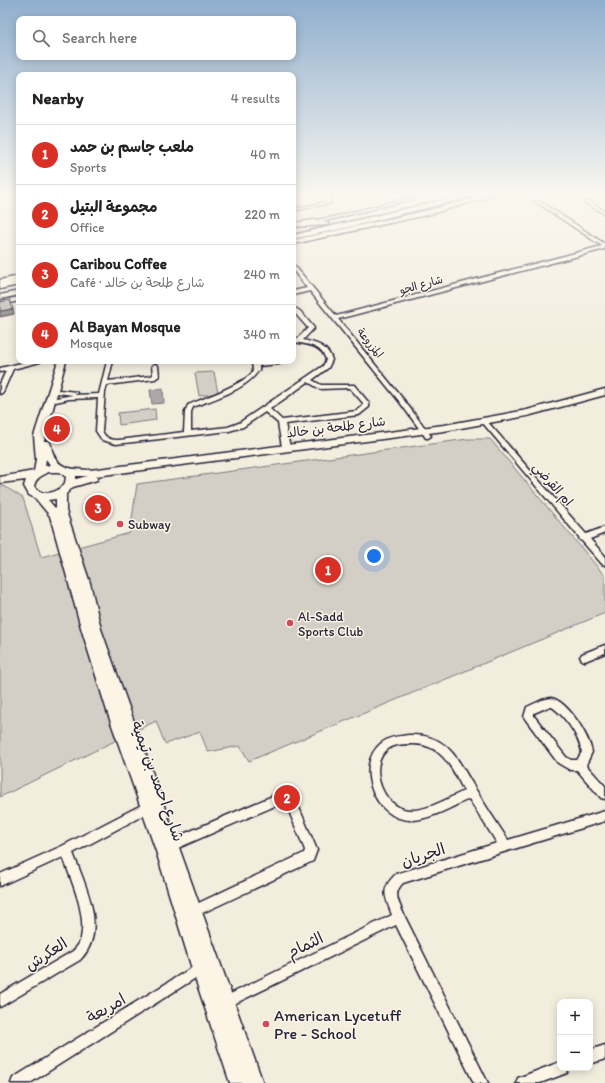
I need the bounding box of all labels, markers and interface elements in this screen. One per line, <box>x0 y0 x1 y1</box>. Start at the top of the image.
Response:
search box <box>16 16 296 60</box>
icon: search <box>30 27 52 49</box>
text: Search here <box>62 29 137 47</box>
text: Nearby <box>32 88 84 108</box>
text: 4 results <box>231 91 280 106</box>
text: ملعب جاسم بن حمد <box>70 138 194 156</box>
text: 1 <box>42 147 48 162</box>
text: 40 m <box>250 147 280 162</box>
text: Sports <box>70 160 106 175</box>
text: مجموعة البتيل <box>70 198 157 216</box>
text: 2 <box>42 207 48 222</box>
text: 220 m <box>244 207 280 222</box>
text: Office <box>70 220 105 235</box>
text: Caribou Coffee <box>70 255 167 273</box>
text: 3 <box>41 267 49 282</box>
text: 240 m <box>243 267 280 282</box>
street label: شارع الجو <box>397 273 445 299</box>
text: Café · شارع طلحة بن خالد <box>70 275 205 290</box>
text: Al Bayan Mosque <box>70 318 181 336</box>
street label: المزروعة <box>354 326 386 360</box>
text: 4 <box>41 327 49 342</box>
text: 340 m <box>243 327 280 342</box>
text: Mosque <box>70 336 113 351</box>
street label: شارع طلحة بن خالد <box>286 413 387 443</box>
pin: 4 <box>44 414 70 444</box>
street label: ام القرضي <box>527 459 576 512</box>
pin: 3 <box>85 493 111 523</box>
place label: Subway <box>128 517 171 532</box>
marker: Subway <box>115 519 125 529</box>
your location <box>364 546 384 566</box>
pin: 1 <box>315 555 341 585</box>
place label: Al-Sadd Sports Club <box>298 609 364 639</box>
marker: Al-Sadd Sports Club <box>285 618 295 628</box>
street label: شارع احمد بن تيمية <box>125 718 189 845</box>
pin: 2 <box>274 783 300 813</box>
street label: الجريان <box>399 839 447 871</box>
street label: الثمام <box>284 928 328 965</box>
street label: العكرش <box>21 933 71 975</box>
street label: امربعة <box>83 989 129 1027</box>
map controls <box>557 999 593 1071</box>
button: + <box>557 999 593 1035</box>
place label: American Lycetuff Pre - School <box>274 1006 401 1043</box>
marker: American Lycetuff Pre - School <box>261 1019 271 1029</box>
button: − <box>557 1035 593 1071</box>

